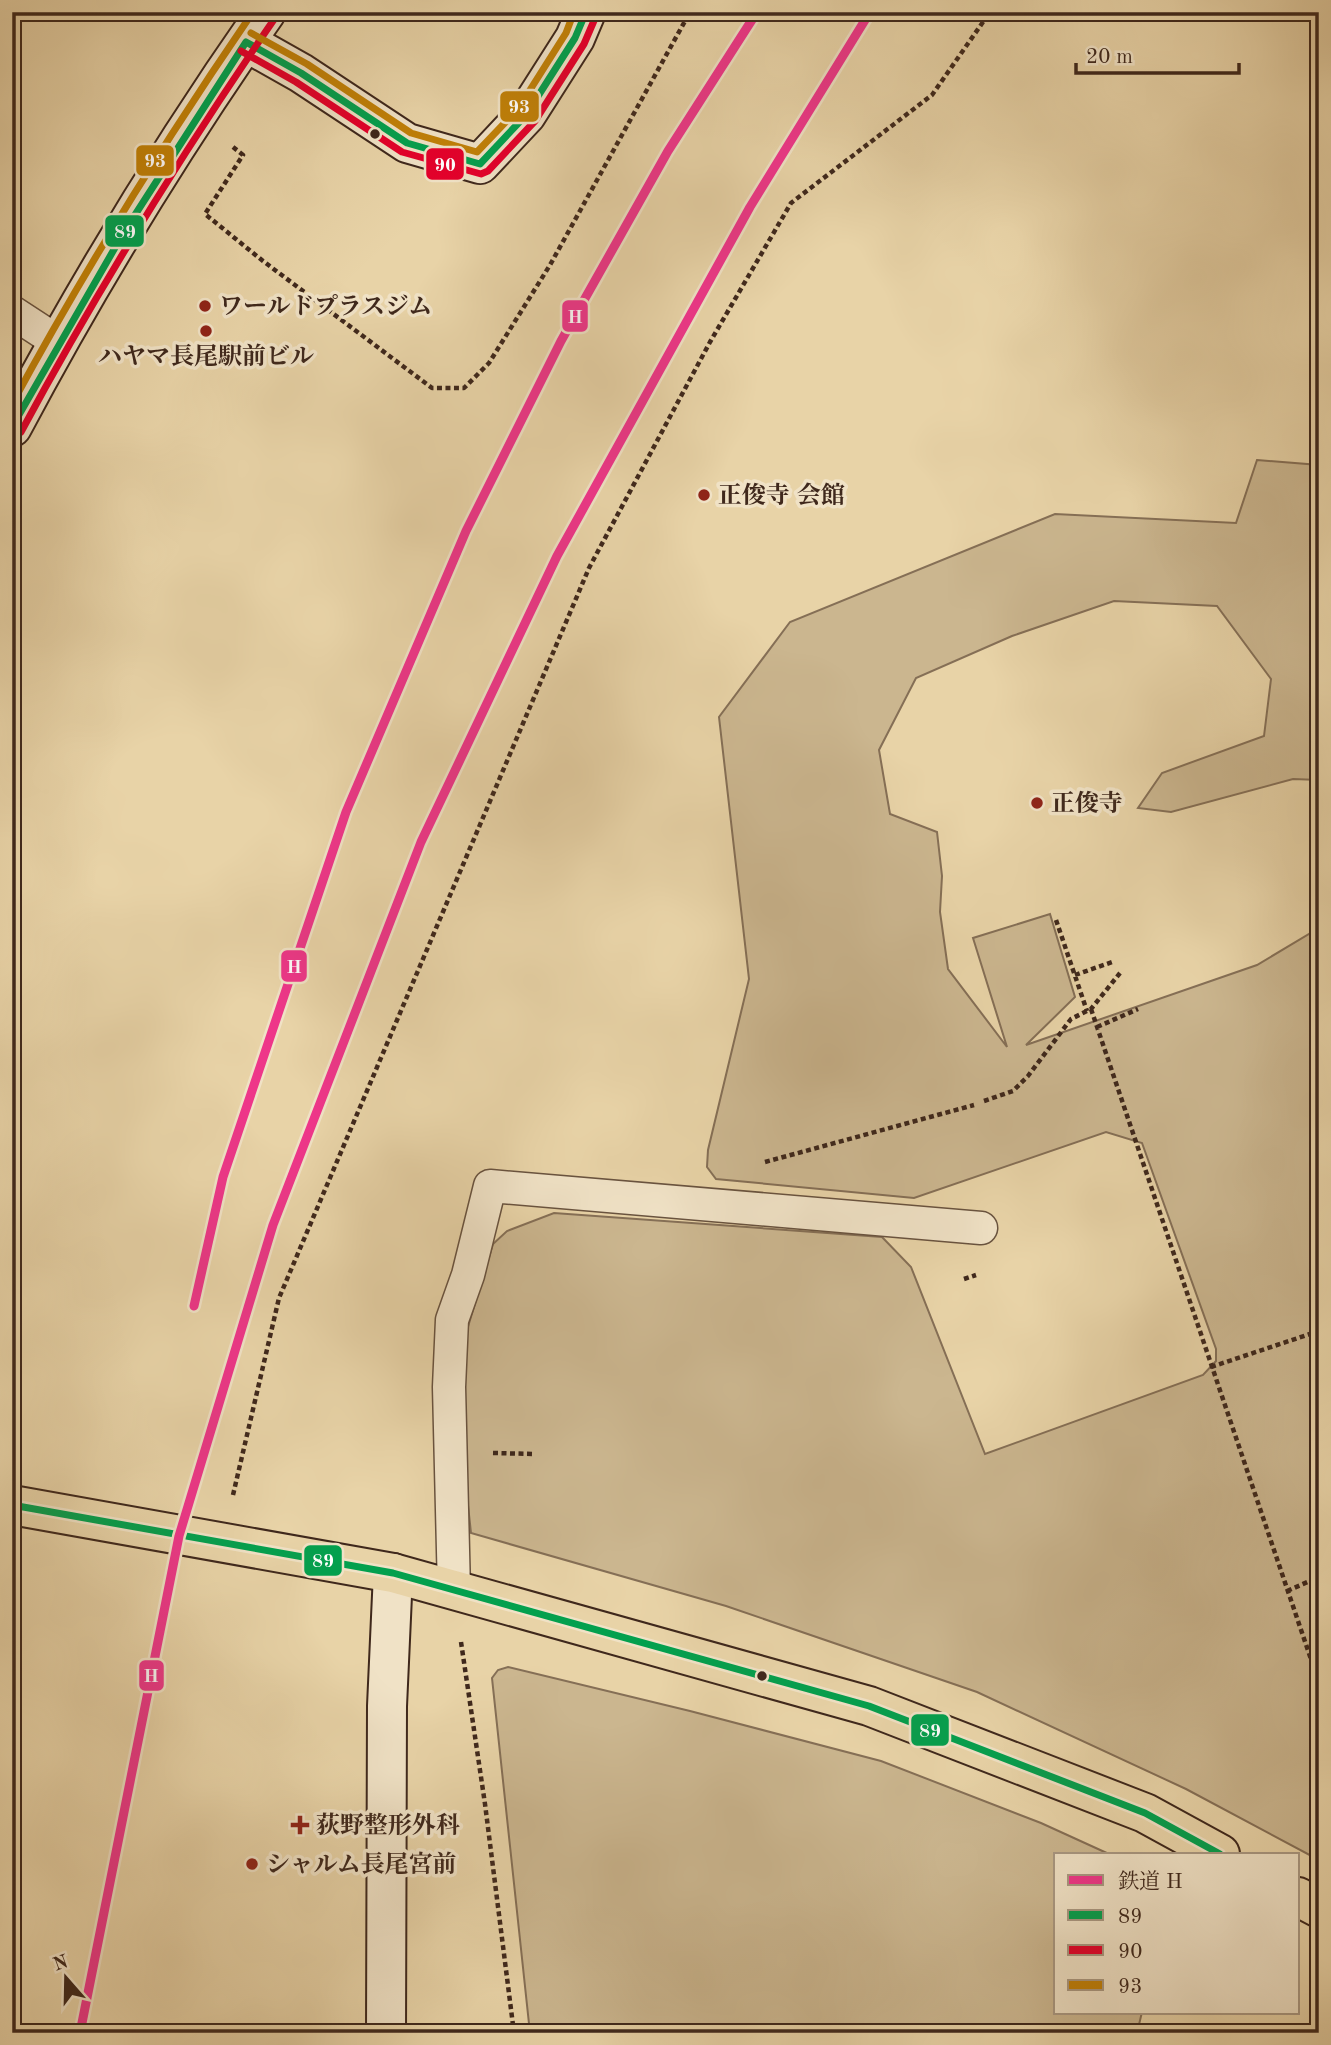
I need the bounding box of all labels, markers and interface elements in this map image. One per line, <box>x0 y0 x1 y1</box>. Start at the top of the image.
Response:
scale bar <box>1076 32 1238 76</box>
text: 20 m <box>1086 47 1133 68</box>
line badge: 93 <box>499 90 540 123</box>
text: 93 <box>508 99 530 118</box>
unlabelled marker <box>368 127 382 141</box>
line badge: 93 <box>135 144 175 177</box>
line badge: 90 <box>425 147 465 181</box>
text: 93 <box>144 153 166 172</box>
text: 90 <box>434 157 456 176</box>
line badge: 89 <box>104 214 145 248</box>
text: 89 <box>114 224 136 243</box>
place label: ワールドプラスジム <box>219 294 432 320</box>
marker: ワールドプラスジム <box>197 298 213 314</box>
line badge: H <box>561 299 589 333</box>
text: H <box>567 309 583 328</box>
marker: ハヤマ長尾駅前ビル <box>198 323 214 339</box>
place label: ハヤマ長尾駅前ビル <box>98 343 314 370</box>
place label: 正俊寺 会館 <box>718 482 845 509</box>
marker: 正俊寺 会館 <box>696 487 712 503</box>
place label: 正俊寺 <box>1051 790 1123 817</box>
marker: 正俊寺 <box>1029 795 1045 811</box>
line badge: H <box>280 949 308 983</box>
text: H <box>286 959 302 978</box>
line badge: 89 <box>303 1544 343 1577</box>
text: 89 <box>312 1553 334 1572</box>
line badge: H <box>138 1659 165 1692</box>
text: H <box>143 1668 159 1687</box>
unlabelled marker <box>755 1669 769 1683</box>
line badge: 89 <box>910 1713 950 1747</box>
text: 89 <box>919 1723 941 1742</box>
place label: 荻野整形外科 <box>316 1812 460 1839</box>
marker: 荻野整形外科 <box>290 1815 310 1835</box>
place label: シャルム長尾宮前 <box>266 1851 457 1878</box>
legend <box>1054 1853 1300 2014</box>
marker: シャルム長尾宮前 <box>244 1856 260 1872</box>
text: 鉄道 H <box>1118 1870 1182 1893</box>
text: 89 <box>1118 1907 1142 1928</box>
text: 90 <box>1118 1942 1142 1963</box>
north arrow <box>32 1944 102 2014</box>
text: N <box>51 1953 72 1976</box>
text: 93 <box>1118 1977 1142 1998</box>

